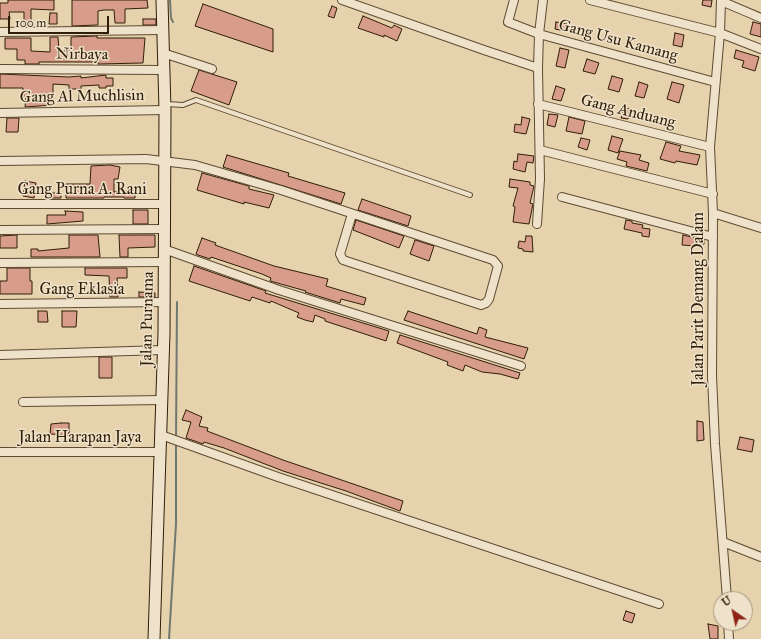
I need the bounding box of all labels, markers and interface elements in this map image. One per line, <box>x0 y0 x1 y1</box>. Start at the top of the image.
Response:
scale bar <box>10 8 111 34</box>
text: 100 m <box>15 16 46 30</box>
street label: Gang Usu Kamang <box>556 16 680 66</box>
street label: Nirbaya <box>56 45 108 65</box>
street label: Gang Al Muchlisin <box>20 86 144 108</box>
street label: Gang Anduang <box>579 91 677 133</box>
street label: Gang Purna A. Rani <box>17 180 147 200</box>
street label: Jalan Parit Demang Dalam <box>689 212 709 386</box>
street label: Jalan Purnama <box>138 271 158 367</box>
street label: Gang Eklasia <box>40 280 124 300</box>
street label: Jalan Harapan Jaya <box>18 428 142 448</box>
north arrow <box>713 591 753 631</box>
text: U <box>719 594 734 609</box>

